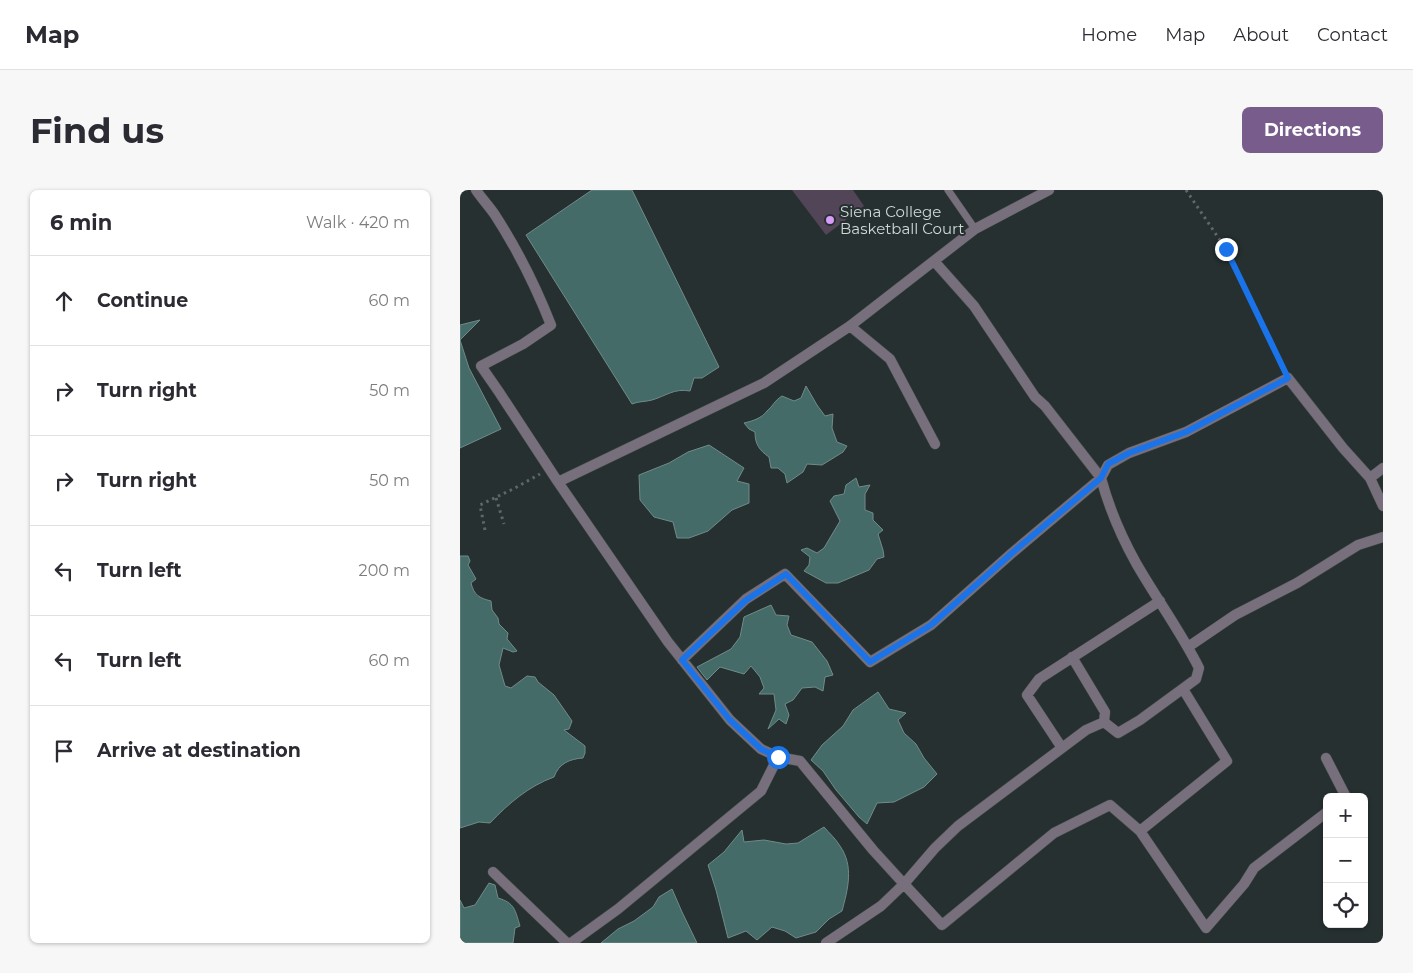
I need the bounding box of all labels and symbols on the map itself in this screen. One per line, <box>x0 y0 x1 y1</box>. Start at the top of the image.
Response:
place label: Siena College Basketball Court <box>840 202 964 238</box>
marker: Siena College Basketball Court <box>824 214 836 226</box>
route end <box>1215 238 1238 261</box>
route start <box>767 746 790 769</box>

